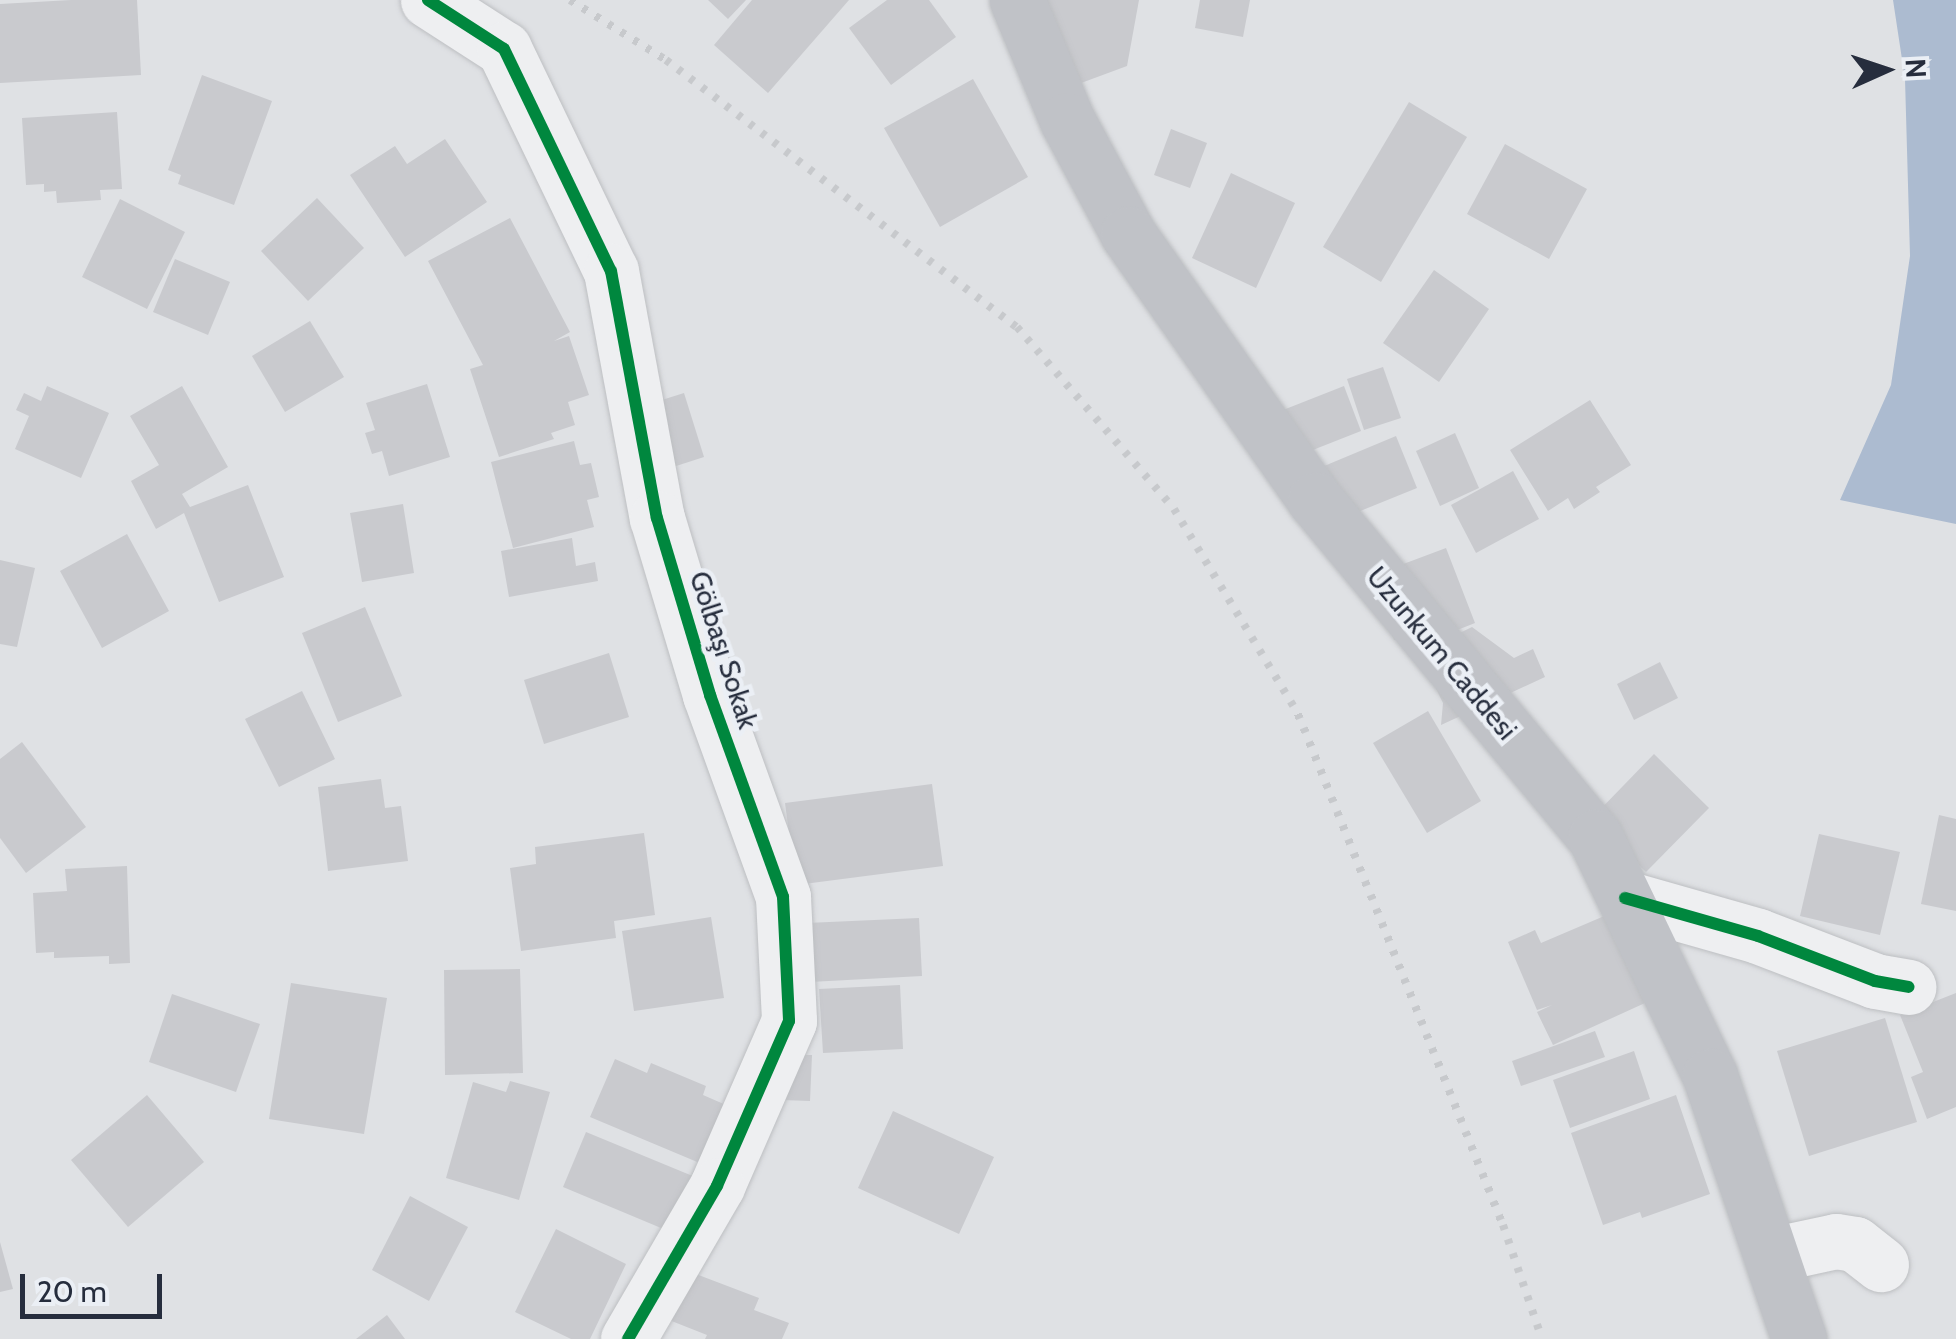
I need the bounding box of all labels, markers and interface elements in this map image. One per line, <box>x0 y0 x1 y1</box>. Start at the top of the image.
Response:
north arrow <box>1836 20 1936 120</box>
text: N <box>1898 58 1933 79</box>
street label: Uzunkum Caddesi <box>1360 560 1524 746</box>
street label: Gölbaşı Sokak <box>683 567 765 733</box>
scale bar <box>25 1254 168 1316</box>
text: 20 m <box>37 1273 107 1310</box>

